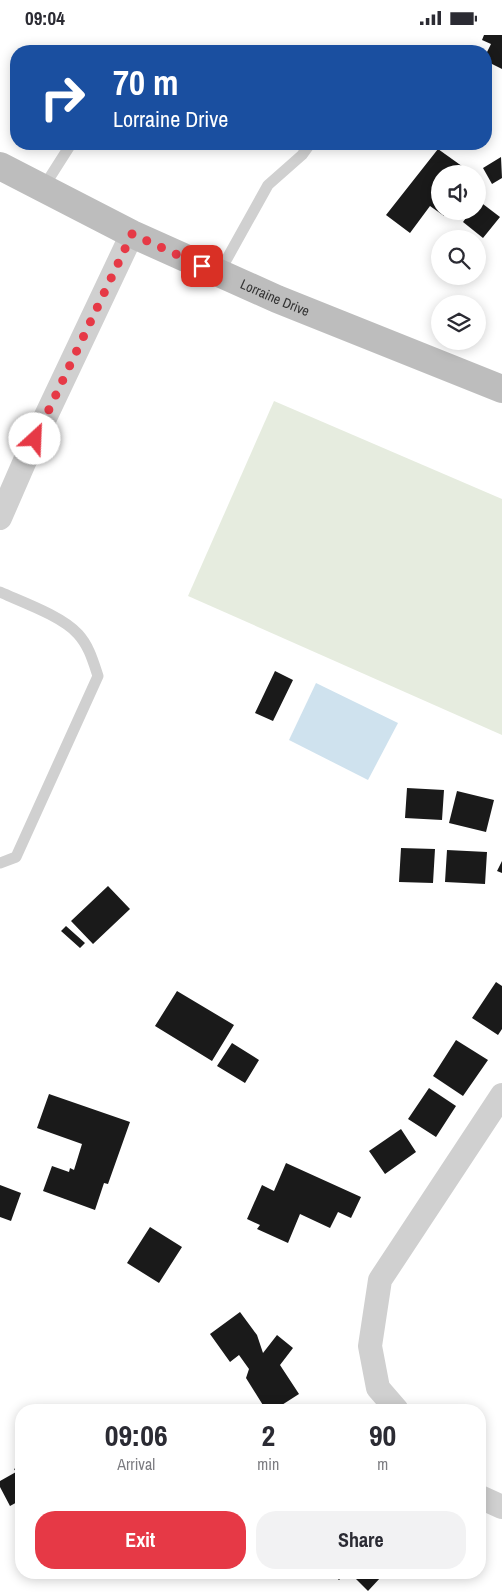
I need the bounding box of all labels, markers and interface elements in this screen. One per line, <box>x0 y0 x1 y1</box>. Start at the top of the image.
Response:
text: 09:04 <box>25 5 65 31</box>
text: 70 m <box>113 59 178 106</box>
icon: right <box>30 65 95 130</box>
text: Lorraine Drive <box>113 104 228 134</box>
map controls <box>431 165 486 350</box>
button: sound <box>431 165 486 220</box>
button: search <box>431 230 486 285</box>
pin <box>181 245 223 287</box>
icon: arrive <box>188 252 216 280</box>
street label: Lorraine Drive <box>238 275 312 320</box>
button: layers <box>431 295 486 350</box>
position arrow <box>8 412 60 464</box>
text: 09:06 <box>105 1415 168 1455</box>
text: 2 <box>261 1415 275 1455</box>
text: 90 <box>369 1415 396 1455</box>
text: Arrival <box>117 1453 155 1475</box>
text: min <box>257 1453 279 1475</box>
text: m <box>377 1453 388 1475</box>
button: Exit <box>35 1511 246 1569</box>
button: Share <box>256 1511 466 1569</box>

